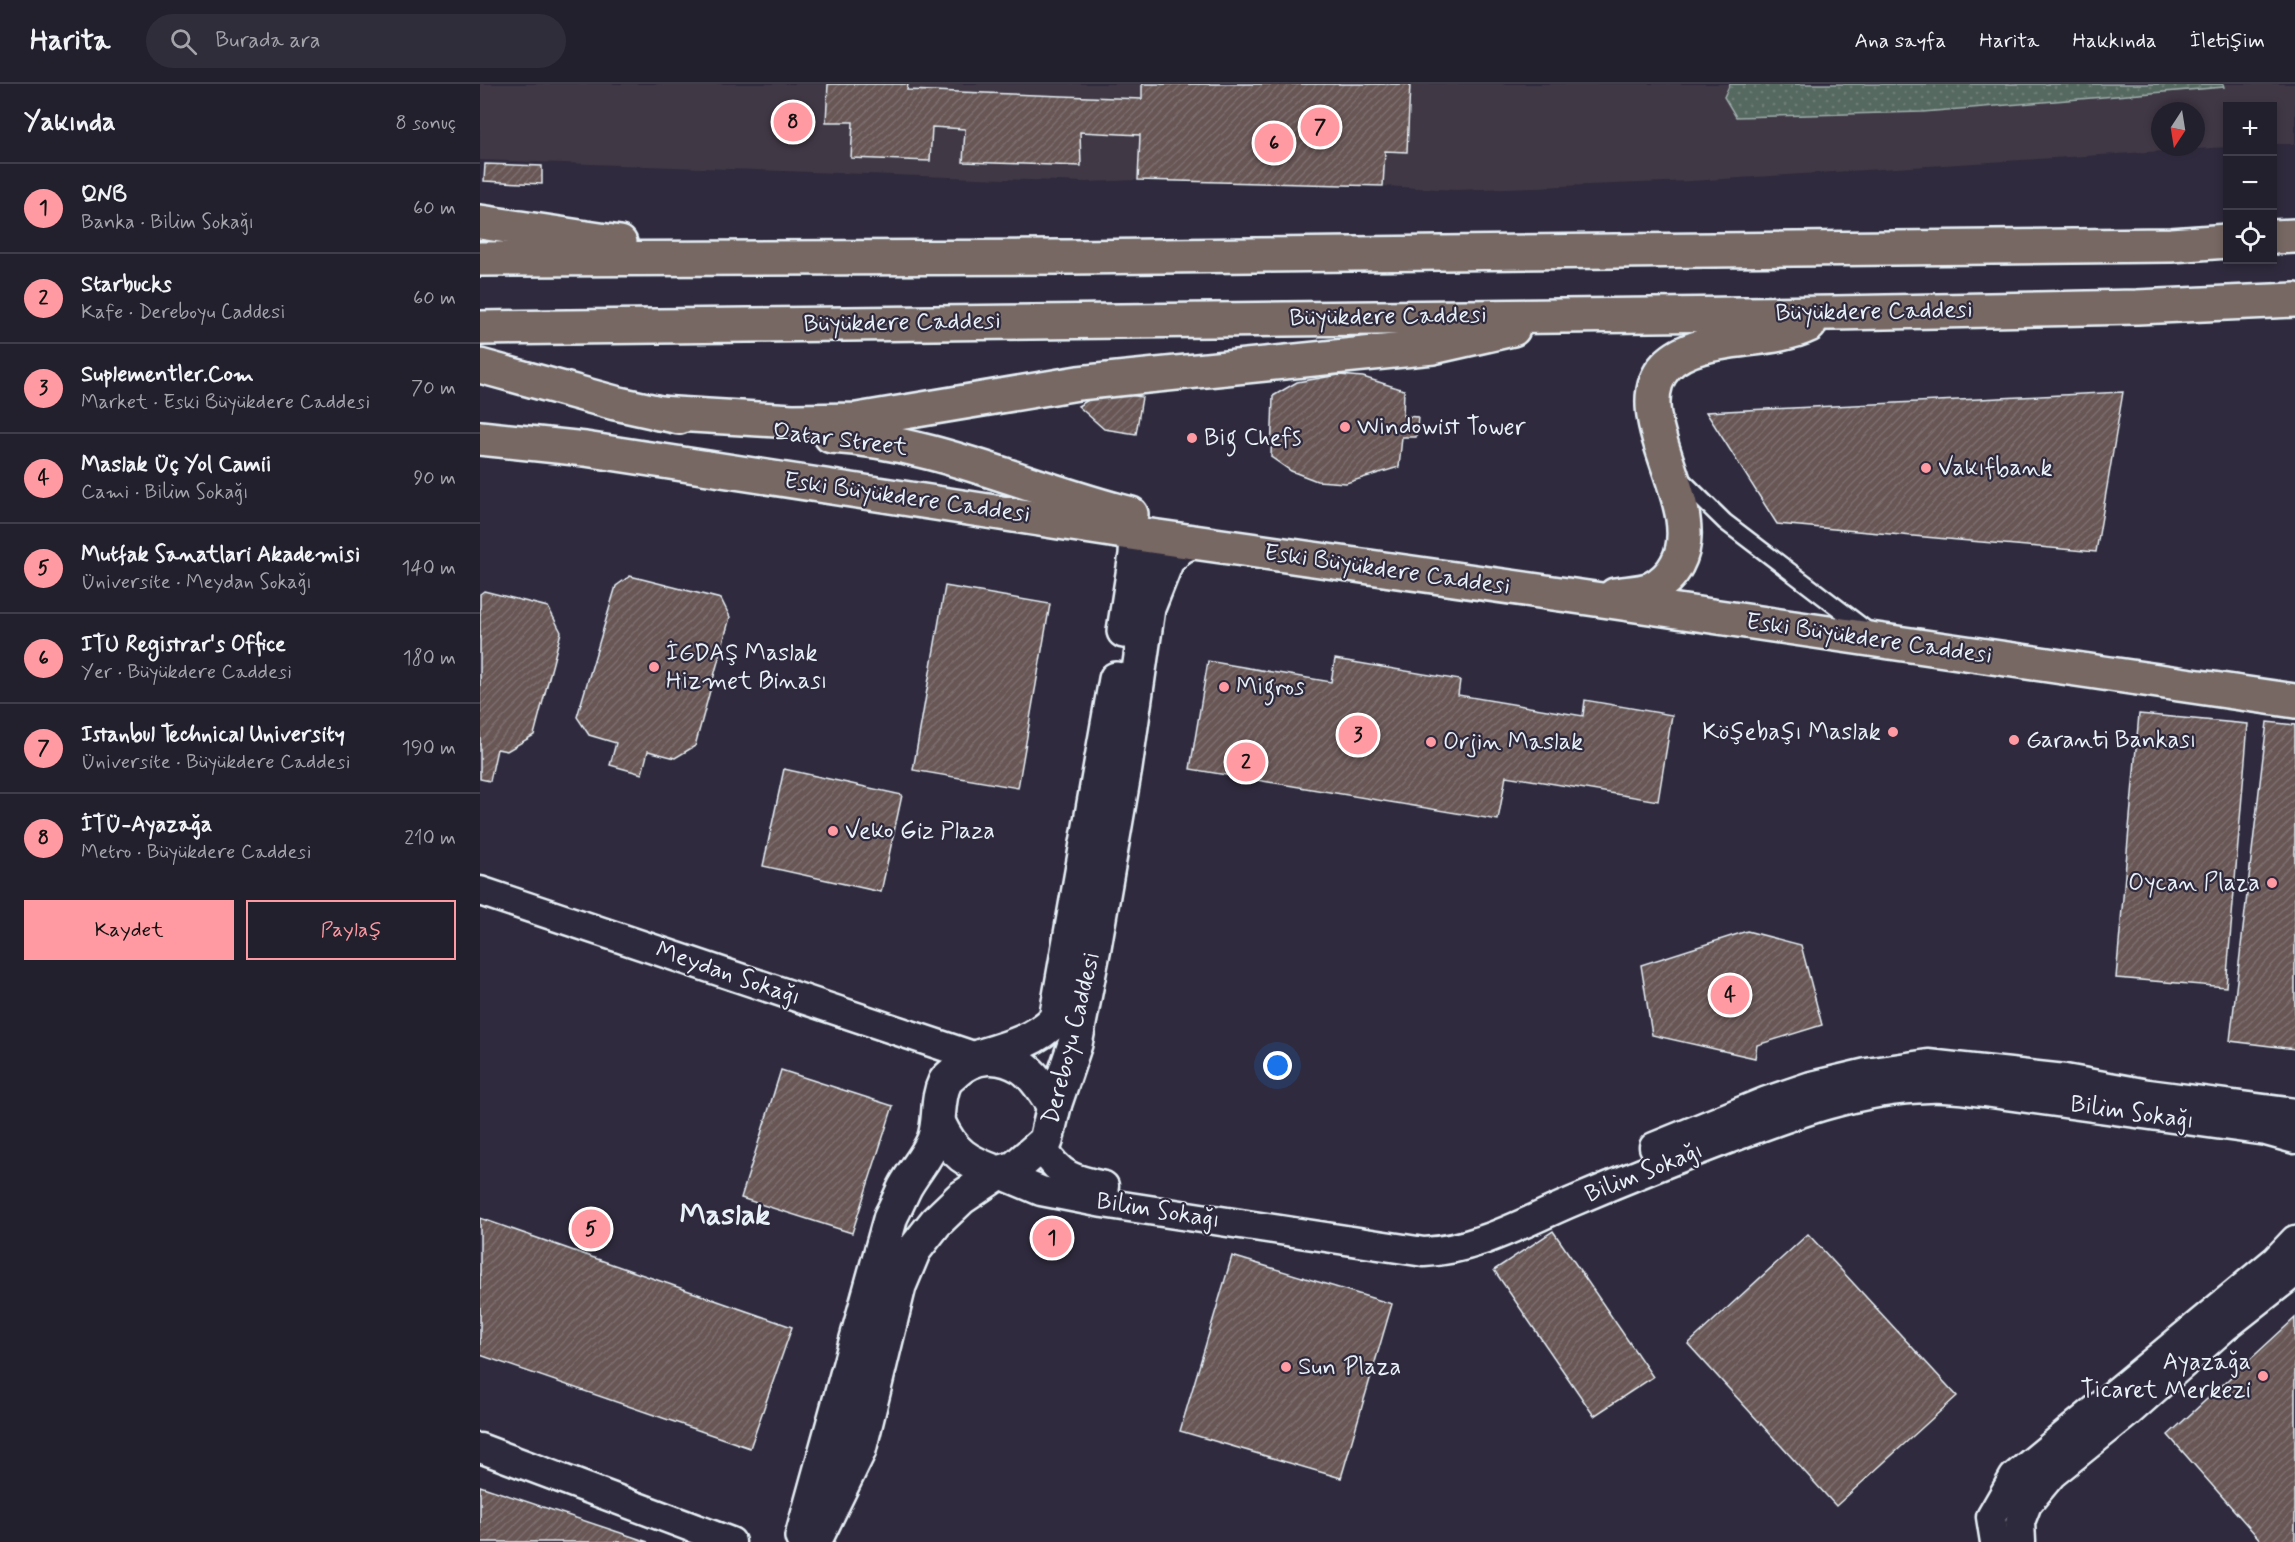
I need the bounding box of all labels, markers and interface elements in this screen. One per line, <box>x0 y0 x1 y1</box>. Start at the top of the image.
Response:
search box <box>146 14 566 68</box>
text: Harita <box>30 23 110 60</box>
icon: search <box>167 25 200 58</box>
text: Burada ara <box>215 27 320 55</box>
text: Ana sayfa <box>1854 27 1946 55</box>
text: Harita <box>1979 27 2039 55</box>
text: Hakkında <box>2072 27 2157 55</box>
text: İletişim <box>2190 27 2265 55</box>
pin: 8 <box>774 99 812 144</box>
north arrow <box>2151 102 2205 156</box>
map controls <box>2223 102 2277 264</box>
button: + <box>2223 102 2277 156</box>
pin: 7 <box>1300 104 1340 150</box>
text: Yakında <box>24 106 116 140</box>
text: 8 sonuç <box>396 110 456 137</box>
pin: 6 <box>1254 120 1294 166</box>
button: − <box>2223 156 2277 210</box>
text: QNB <box>81 181 127 209</box>
text: 1 <box>39 195 48 222</box>
text: 60 m <box>413 195 456 222</box>
text: Banka · Bilim Sokağı <box>81 209 254 236</box>
button: locate <box>2223 210 2277 264</box>
text: Starbucks <box>81 271 172 299</box>
text: 2 <box>39 285 48 312</box>
text: 60 m <box>413 285 456 312</box>
street label: Büyükdere Caddesi <box>1775 295 1973 329</box>
text: Kafe · Dereboyu Caddesi <box>81 299 286 326</box>
street label: Büyükdere Caddesi <box>1289 300 1487 334</box>
street label: Büyükdere Caddesi <box>803 306 1001 340</box>
text: Suplementler.Com <box>81 361 254 389</box>
text: 3 <box>39 375 48 402</box>
text: 70 m <box>411 375 456 402</box>
text: Market · Eski Büyükdere Caddesi <box>81 389 370 416</box>
place label: Windowist Tower <box>1357 412 1527 443</box>
street label: Qatar Street <box>771 416 909 464</box>
marker: Windowist Tower <box>1338 420 1352 434</box>
place label: Big Chefs <box>1204 423 1302 457</box>
marker: Big Chefs <box>1185 431 1199 445</box>
text: Maslak Üç Yol Camii <box>81 451 272 479</box>
place label: Vakıfbank <box>1938 453 2053 484</box>
marker: Vakıfbank <box>1919 461 1933 475</box>
text: 4 <box>38 465 49 492</box>
text: 90 m <box>413 465 456 492</box>
street label: Eski Büyükdere Caddesi <box>782 465 1032 531</box>
text: Cami · Bilim Sokağı <box>81 479 248 506</box>
street label: Eski Büyükdere Caddesi <box>1262 537 1512 603</box>
text: Mutfak Sanatlari Akademisi <box>81 541 360 569</box>
text: 5 <box>38 555 50 582</box>
text: 140 m <box>402 555 456 582</box>
text: Üniversite · Meydan Sokağı <box>81 569 312 596</box>
street label: Eski Büyükdere Caddesi <box>1744 606 1994 672</box>
text: ITU Registrar's Office <box>81 631 286 659</box>
place label: İGDAŞ Maslak Hizmet Binası <box>666 638 827 697</box>
text: 6 <box>38 645 49 672</box>
text: 180 m <box>403 645 456 672</box>
text: Yer · Büyükdere Caddesi <box>81 659 292 686</box>
marker: İGDAŞ Maslak Hizmet Binası <box>647 660 661 674</box>
place label: Migros <box>1236 672 1305 706</box>
marker: Migros <box>1217 680 1231 694</box>
pin: 3 <box>1338 712 1378 758</box>
place label: Köşebaşı Maslak <box>1702 717 1881 748</box>
text: Istanbul Technical University <box>81 721 345 749</box>
marker: Köşebaşı Maslak <box>1886 725 1900 739</box>
place label: Garanti Bankası <box>2026 725 2196 756</box>
place label: Orjin Maslak <box>1443 727 1583 758</box>
marker: Garanti Bankası <box>2007 733 2021 747</box>
text: 7 <box>37 735 50 762</box>
text: 190 m <box>402 735 456 762</box>
marker: Orjin Maslak <box>1424 735 1438 749</box>
pin: 2 <box>1226 740 1266 784</box>
text: Üniversite · Büyükdere Caddesi <box>81 749 351 776</box>
text: İTÜ-Ayazağa <box>81 811 212 839</box>
place label: Veko Giz Plaza <box>845 816 995 847</box>
marker: Veko Giz Plaza <box>826 824 840 838</box>
text: 8 <box>38 825 49 852</box>
text: 210 m <box>404 825 456 852</box>
text: Metro · Büyükdere Caddesi <box>81 839 311 866</box>
place label: Oycan Plaza <box>2128 868 2260 899</box>
marker: Oycan Plaza <box>2265 876 2279 890</box>
button: Kaydet <box>24 900 234 960</box>
button: Paylaş <box>246 900 456 960</box>
street label: Meydan Sokağı <box>652 935 804 1013</box>
street label: Dereboyu Caddesi <box>1036 949 1108 1127</box>
pin: 4 <box>1710 972 1750 1018</box>
your location <box>1263 1051 1292 1080</box>
street label: Bilim Sokağı <box>2068 1089 2196 1137</box>
street label: Bilim Sokağı <box>1580 1135 1708 1211</box>
street label: Bilim Sokağı <box>1094 1186 1222 1236</box>
district label: Maslak <box>680 1196 770 1235</box>
pin: 5 <box>572 1206 610 1252</box>
pin: 1 <box>1032 1216 1072 1260</box>
place label: Ayazağa Ticaret Merkezi <box>2080 1347 2251 1406</box>
place label: Sun Plaza <box>1298 1352 1401 1383</box>
marker: Sun Plaza <box>1279 1360 1293 1374</box>
marker: Ayazağa Ticaret Merkezi <box>2256 1369 2270 1383</box>

